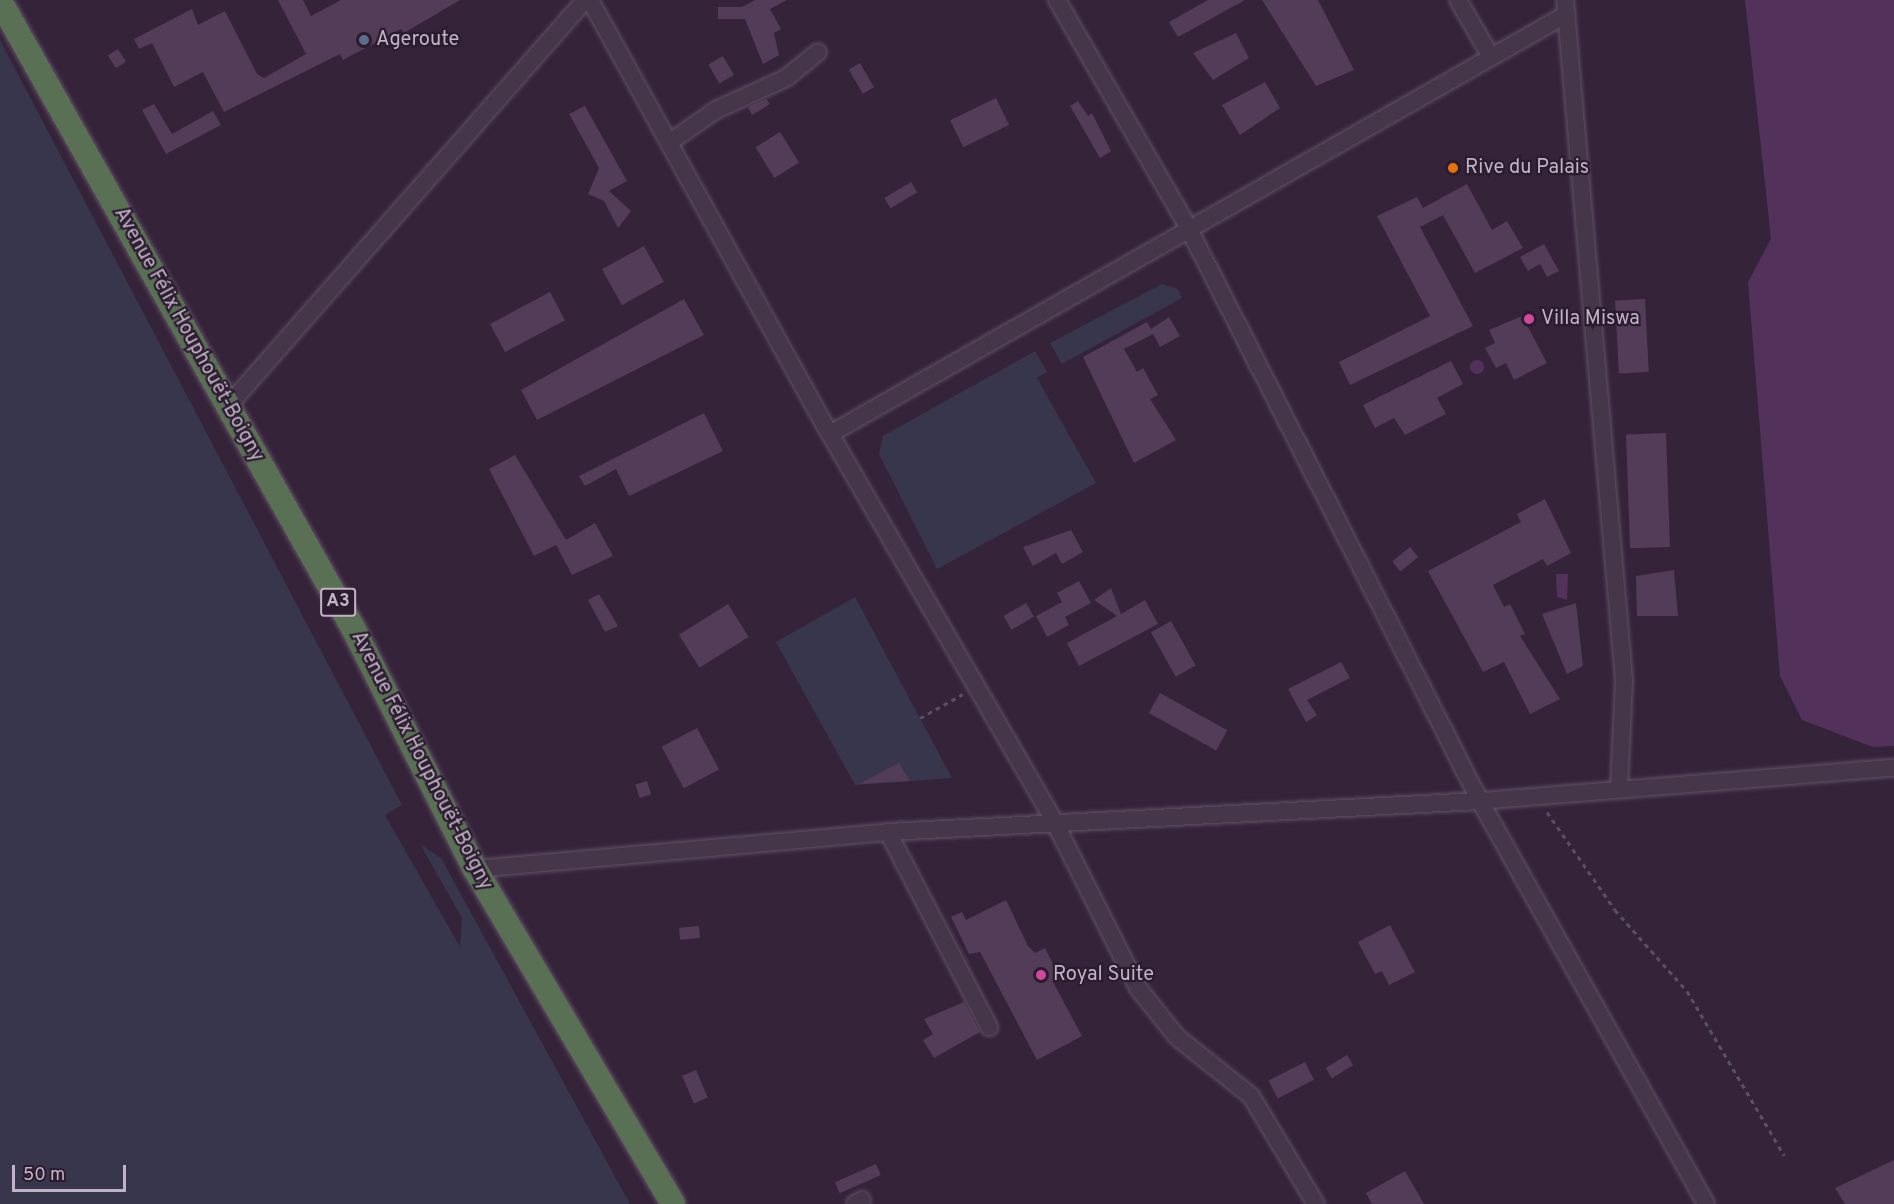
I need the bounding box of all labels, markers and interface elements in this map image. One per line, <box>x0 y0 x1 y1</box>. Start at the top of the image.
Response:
place label: Ageroute <box>376 28 459 52</box>
marker: Ageroute <box>357 33 371 47</box>
place label: Rive du Palais <box>1465 156 1589 180</box>
marker: Rive du Palais <box>1446 161 1460 175</box>
street label: Avenue Félix Houphouët-Boigny <box>108 204 268 466</box>
place label: Villa Miswa <box>1541 307 1640 331</box>
marker: Villa Miswa <box>1522 312 1536 326</box>
road number: A3 <box>320 587 356 617</box>
street label: Avenue Félix Houphouët-Boigny <box>345 628 497 894</box>
place label: Royal Suite <box>1053 963 1154 987</box>
marker: Royal Suite <box>1034 968 1048 982</box>
scale bar <box>15 1153 129 1191</box>
text: 50 m <box>23 1164 65 1187</box>

